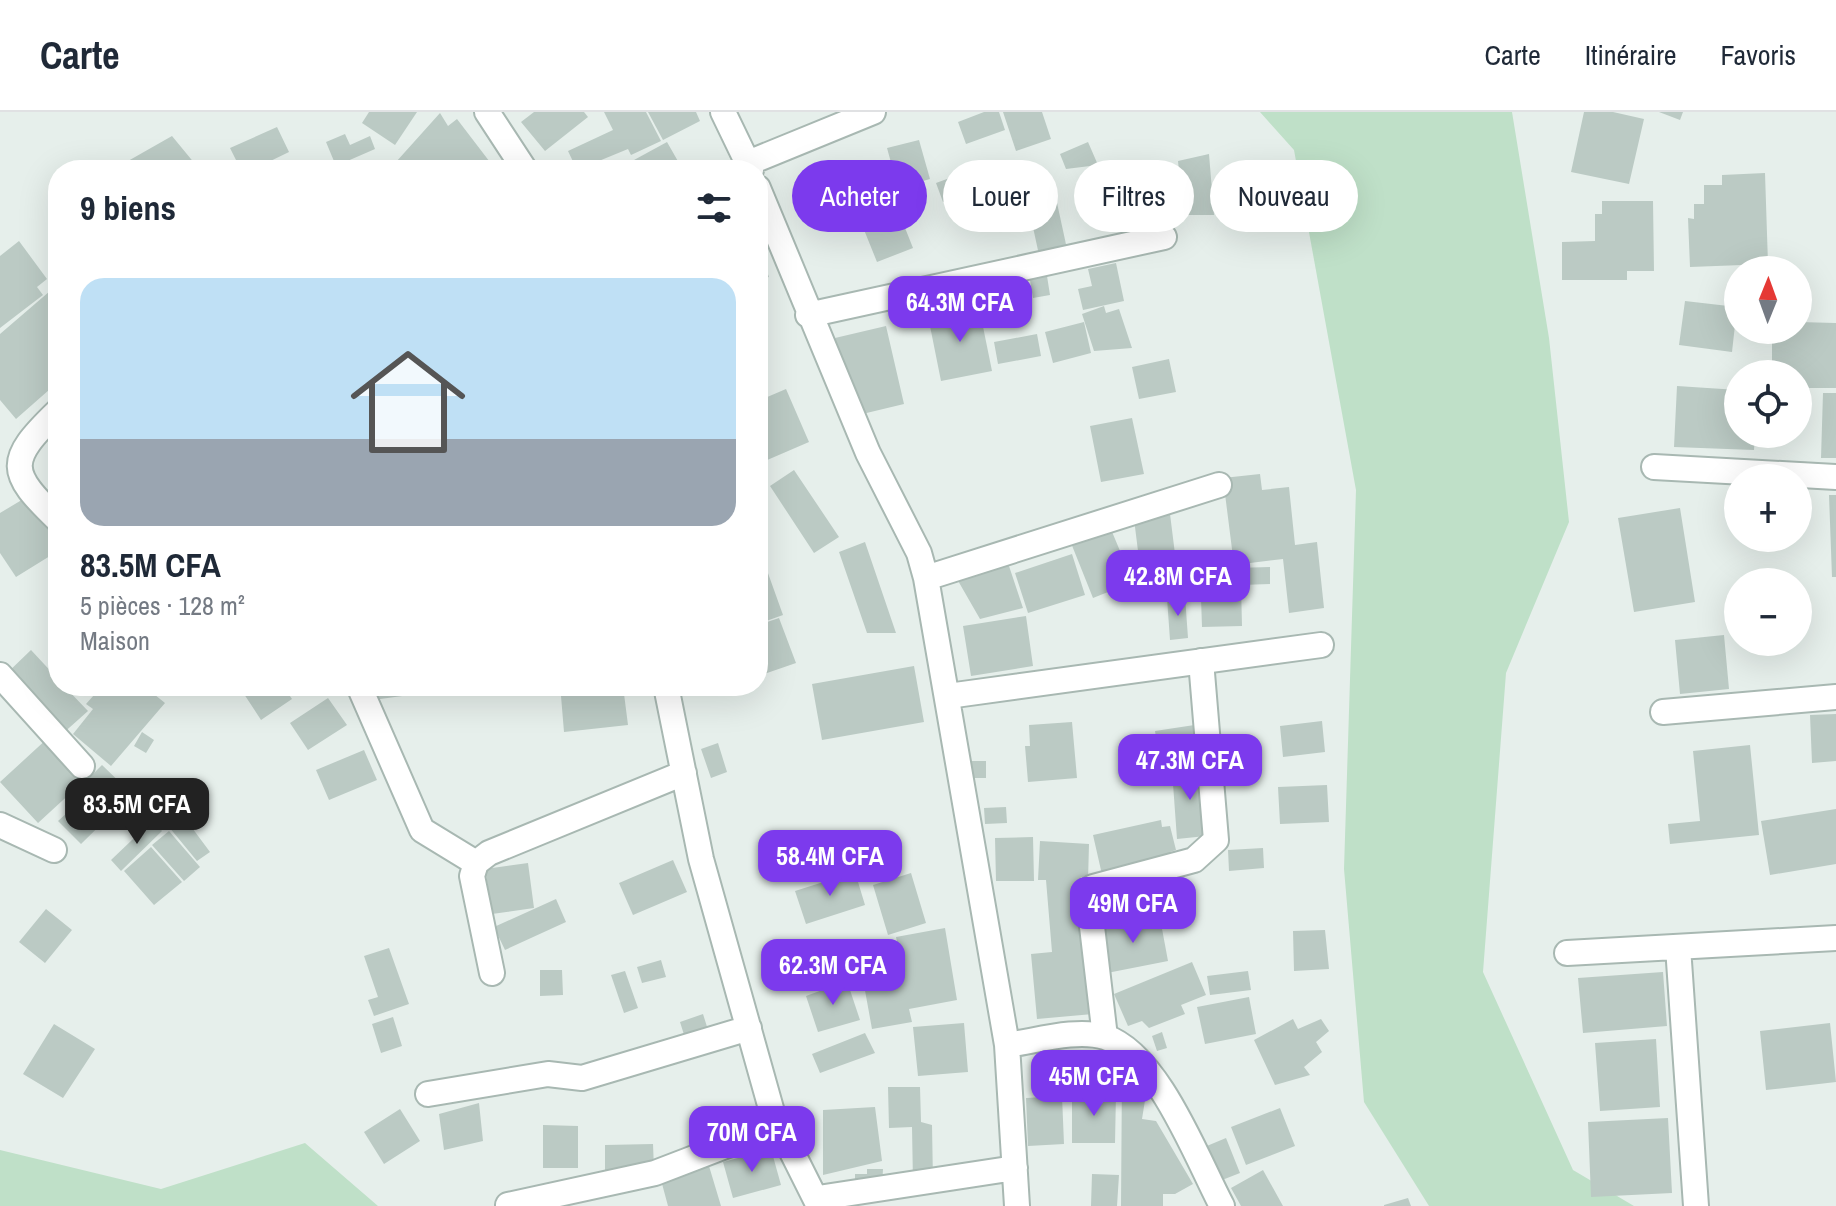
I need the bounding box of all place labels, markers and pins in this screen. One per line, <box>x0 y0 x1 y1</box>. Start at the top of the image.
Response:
pin: 64.3M CFA <box>868 276 1052 344</box>
pin: 42.8M CFA <box>1086 550 1270 618</box>
pin: 47.3M CFA <box>1098 734 1282 802</box>
pin: 83.5M CFA <box>45 778 229 846</box>
pin: 58.4M CFA <box>738 830 922 898</box>
pin: 49M CFA <box>1059 877 1207 945</box>
pin: 62.3M CFA <box>741 939 925 1007</box>
pin: 45M CFA <box>1020 1050 1168 1118</box>
pin: 70M CFA <box>678 1106 826 1174</box>

